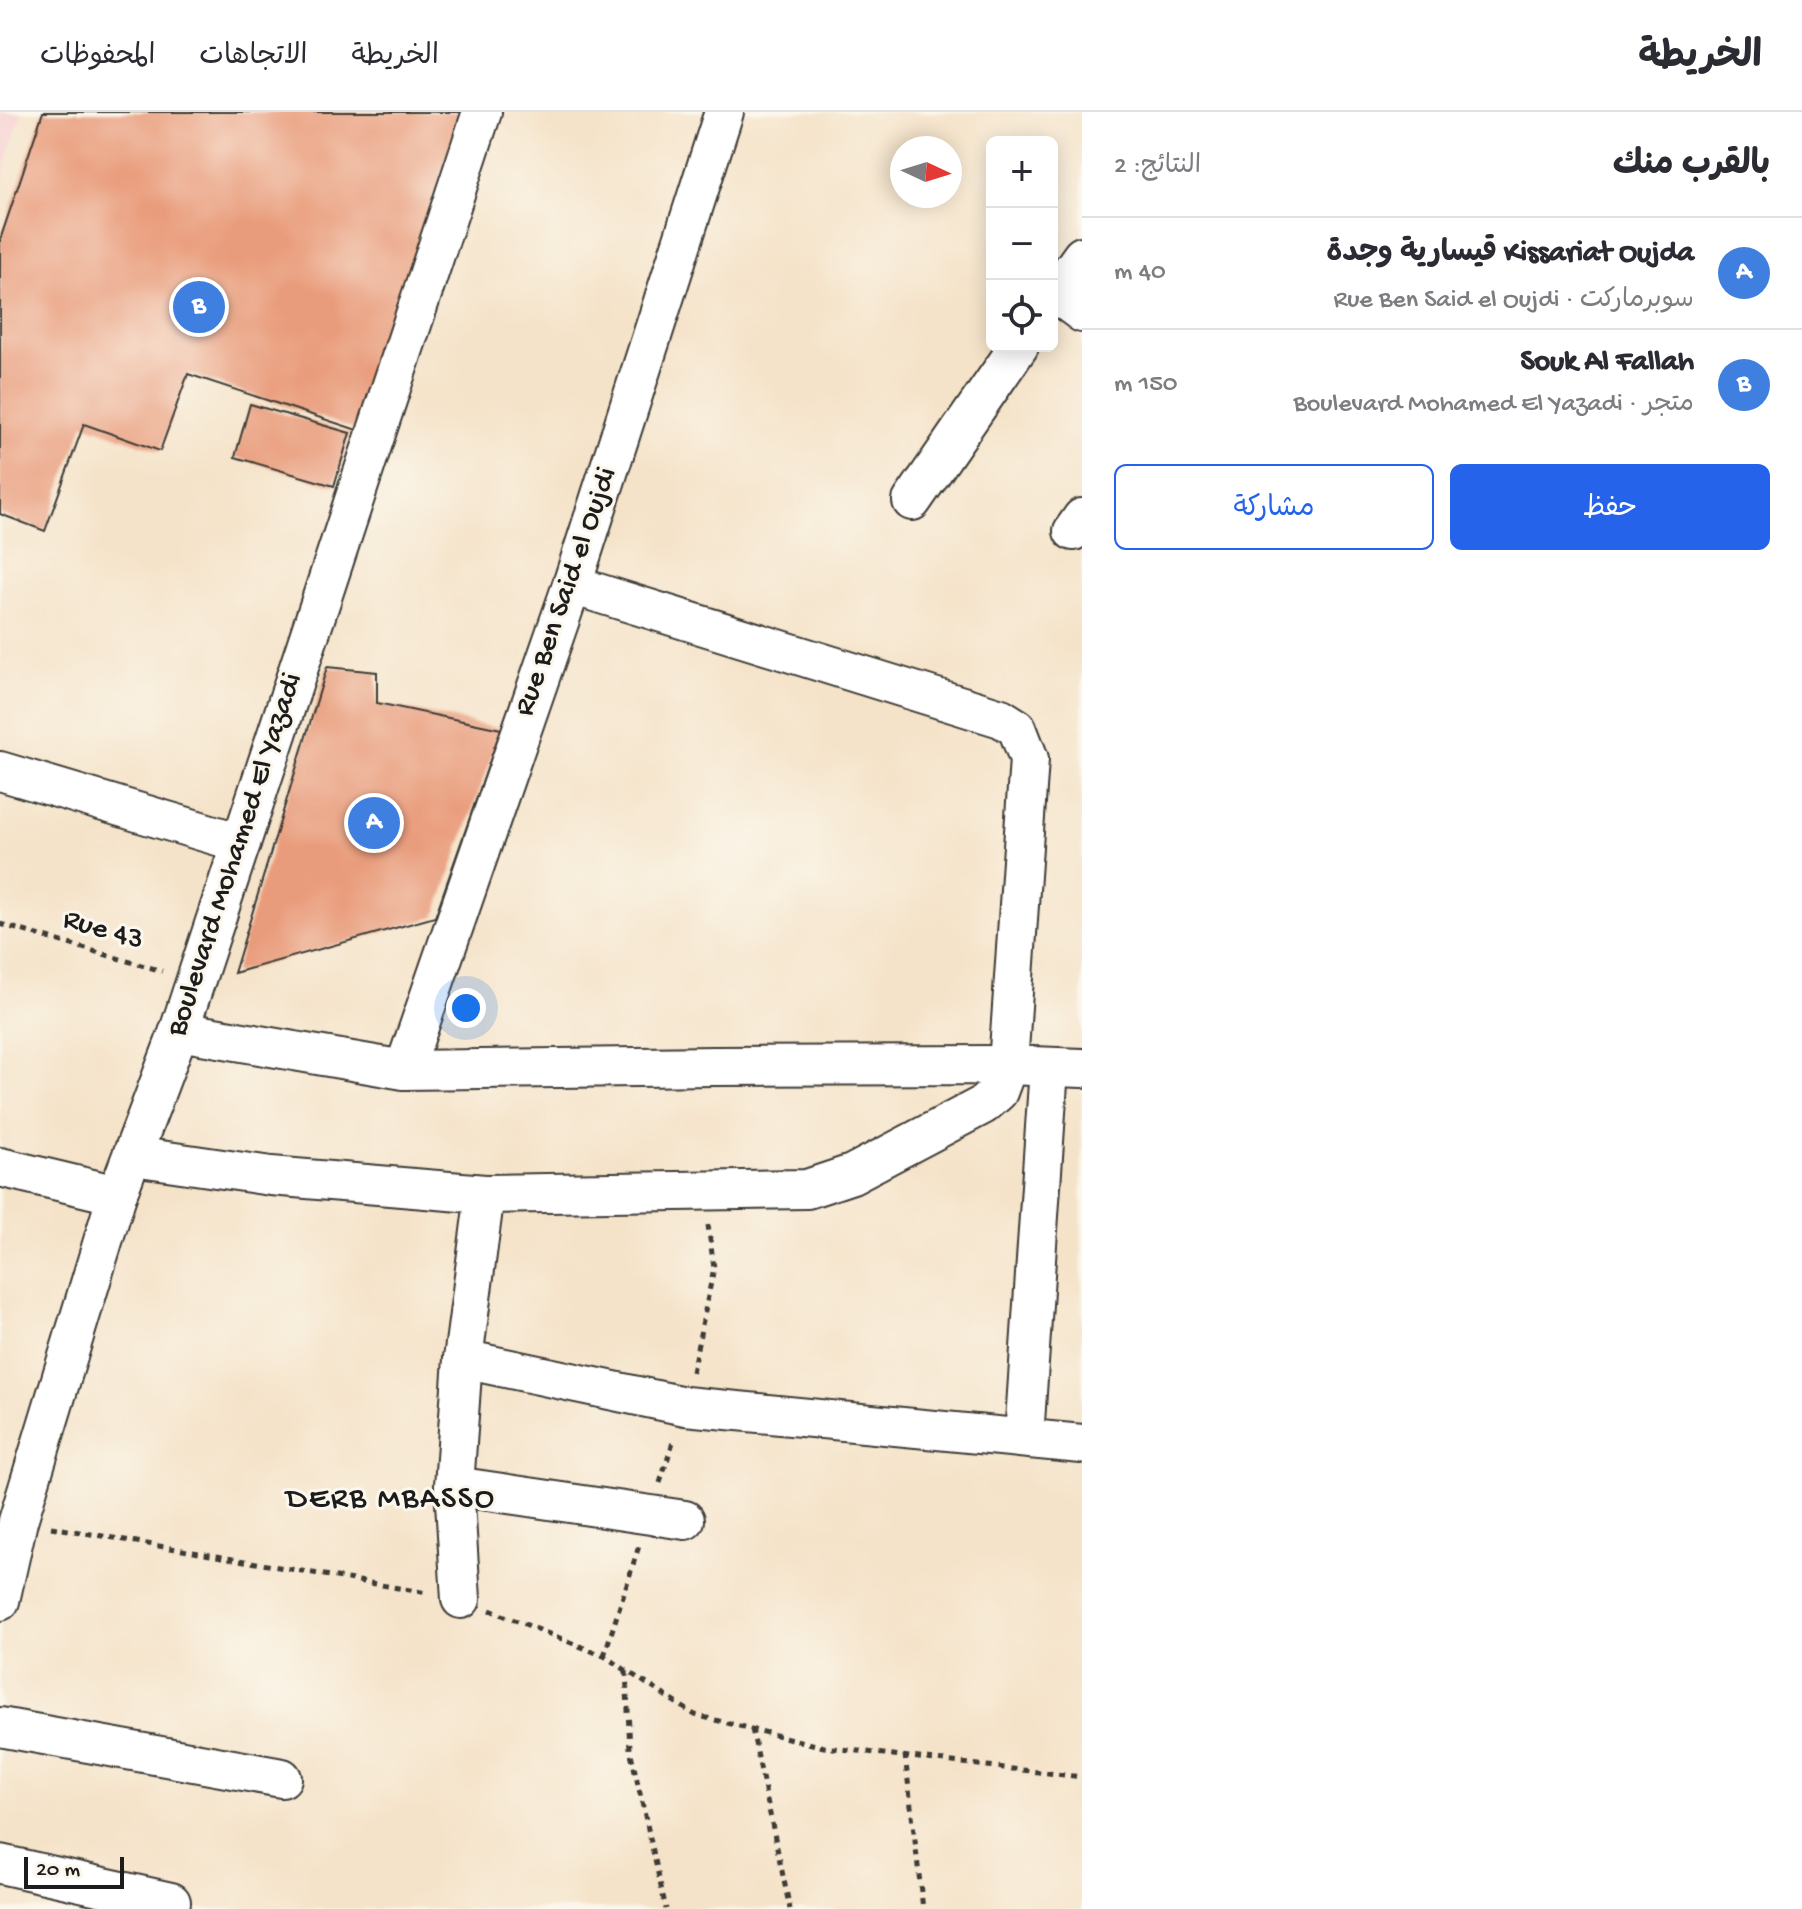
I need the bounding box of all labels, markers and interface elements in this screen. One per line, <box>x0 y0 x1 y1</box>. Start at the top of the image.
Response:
text: الخريطة <box>1638 37 1762 81</box>
text: المحفوظات <box>40 41 155 74</box>
text: الاتجاهات <box>199 41 307 74</box>
text: الخريطة <box>351 41 439 74</box>
north arrow <box>890 136 962 208</box>
map controls <box>986 136 1058 352</box>
button: + <box>986 136 1058 208</box>
text: بالقرب منك <box>1613 147 1770 187</box>
text: النتائج: 2 <box>1114 152 1201 183</box>
button: − <box>986 208 1058 280</box>
text: Kissariat Oujda قيسارية وجدة <box>1326 237 1694 272</box>
text: 40 m <box>1114 258 1166 289</box>
text: A <box>1736 258 1752 289</box>
pin: B <box>173 277 225 337</box>
button: locate <box>986 280 1058 352</box>
text: سوبرماركت · Rue Ben Said el Oujdi <box>1334 286 1694 317</box>
text: Souk Al Fallah <box>1521 346 1694 381</box>
text: 150 m <box>1114 370 1178 401</box>
text: B <box>1737 370 1751 401</box>
text: متجر · Boulevard Mohamed El Yazadi <box>1293 390 1694 421</box>
street label: Rue Ben Said el Oujdi <box>508 463 626 721</box>
button: مشاركة <box>1114 464 1434 550</box>
button: حفظ <box>1450 464 1770 550</box>
street label: Boulevard Mohamed El Yazadi <box>160 669 311 1042</box>
pin: A <box>348 793 400 853</box>
street label: Rue 43 <box>59 903 147 959</box>
your location <box>446 988 486 1028</box>
district label: DERB MBASSO <box>284 1481 496 1519</box>
scale bar <box>24 1853 124 1889</box>
text: 20 m <box>36 1858 80 1884</box>

